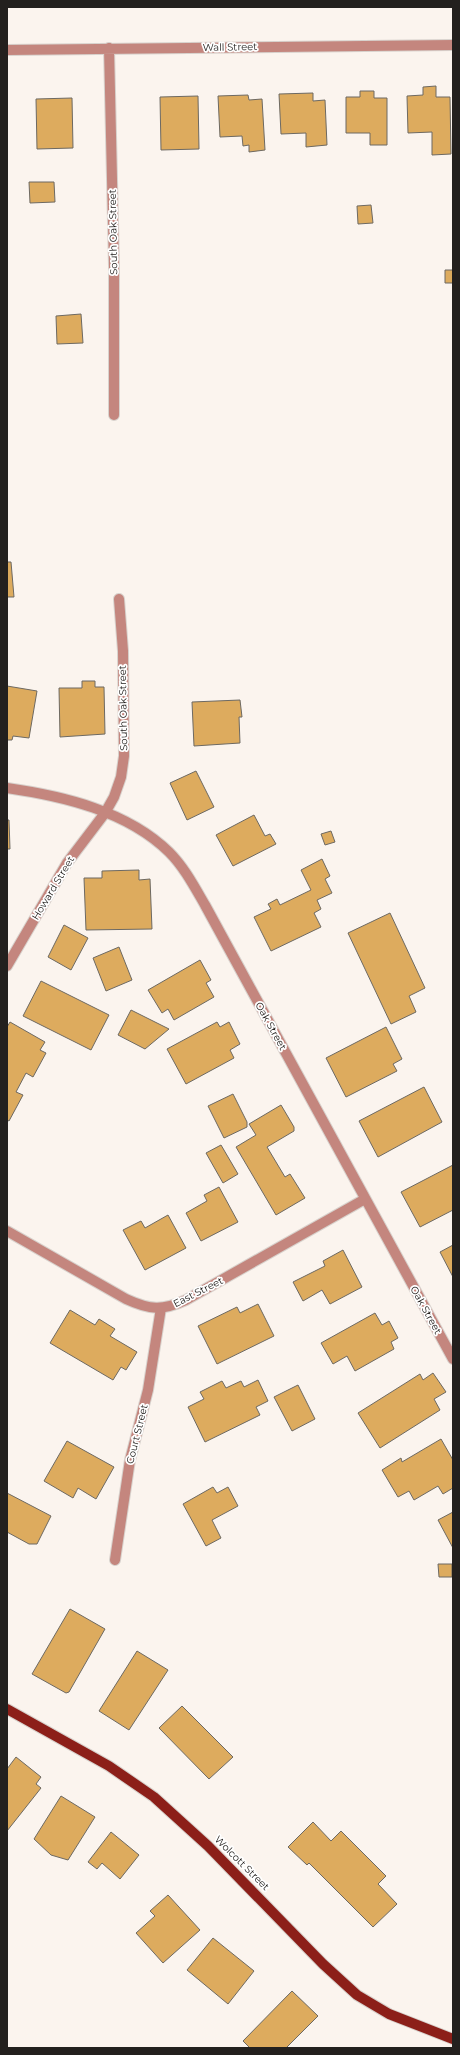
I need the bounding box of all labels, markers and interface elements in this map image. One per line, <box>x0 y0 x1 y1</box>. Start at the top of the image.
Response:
street label: Wall Street <box>203 40 257 54</box>
street label: South Oak Street <box>106 189 120 275</box>
street label: South Oak Street <box>116 665 130 751</box>
street label: Howard Street <box>29 854 77 922</box>
street label: Oak Street <box>252 1000 290 1052</box>
street label: East Street <box>171 1274 225 1310</box>
street label: Oak Street <box>407 1284 445 1336</box>
street label: Court Street <box>123 1403 151 1465</box>
street label: Wolcott Street <box>212 1833 272 1893</box>

